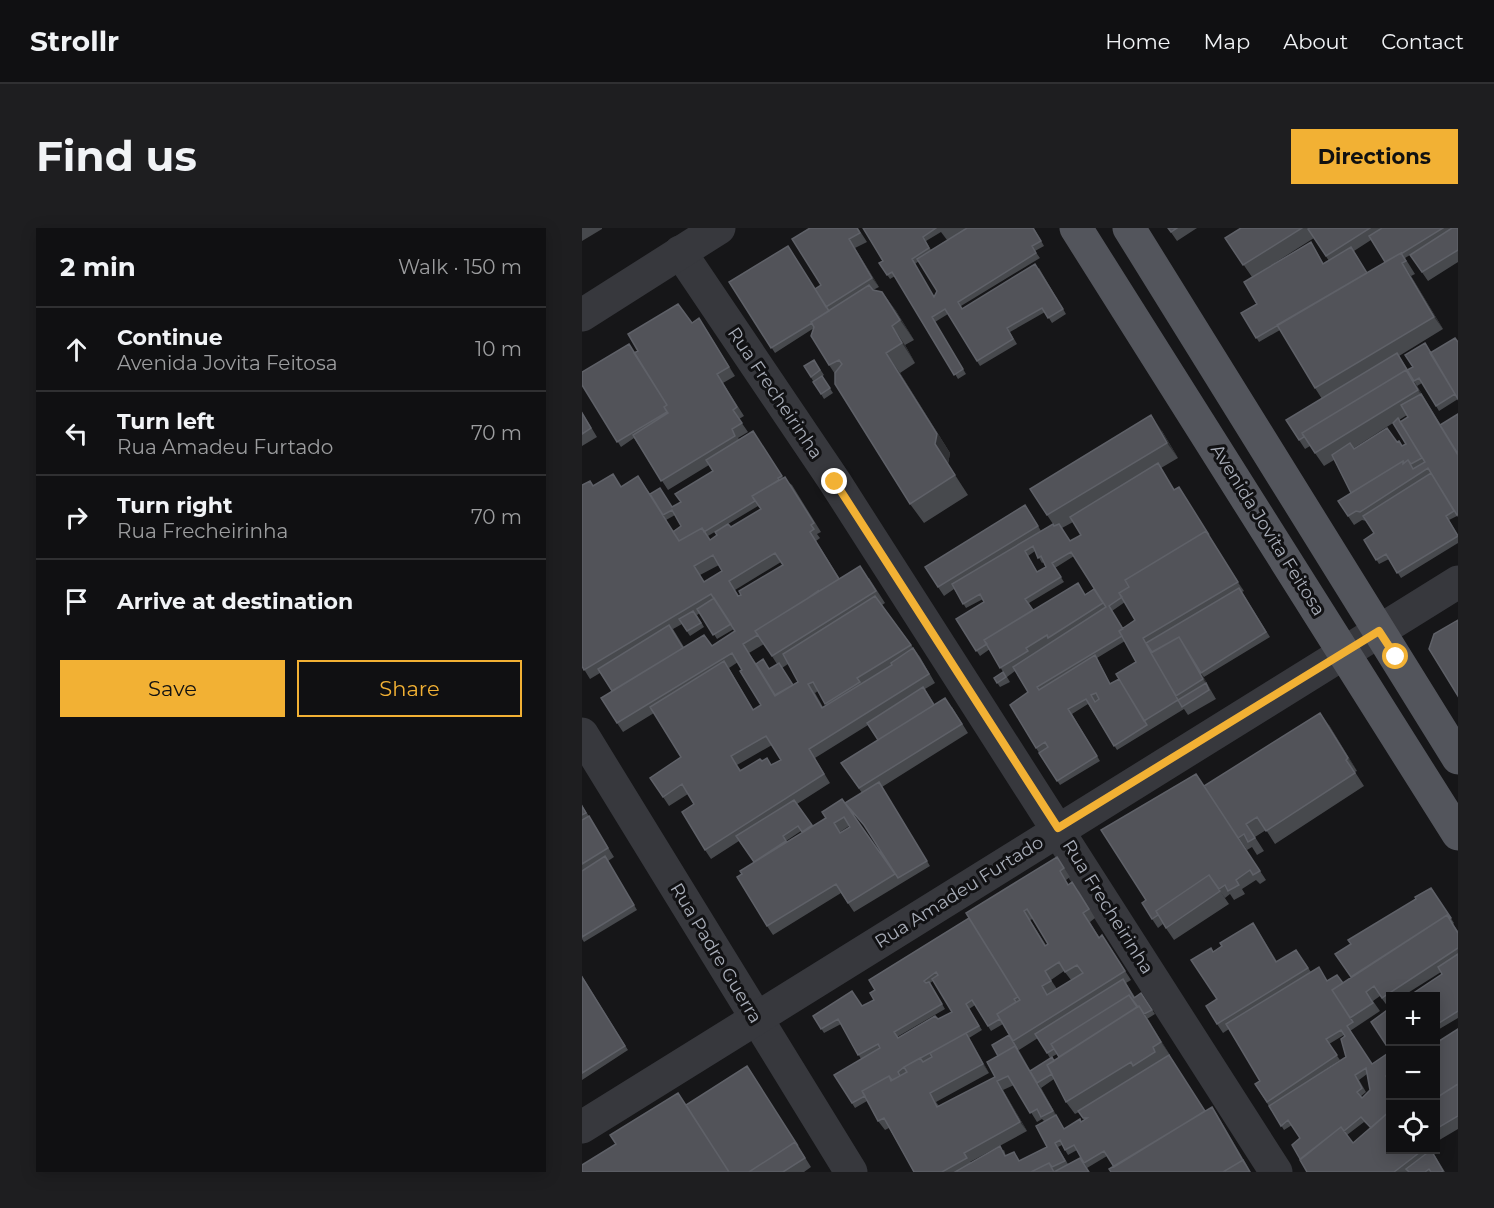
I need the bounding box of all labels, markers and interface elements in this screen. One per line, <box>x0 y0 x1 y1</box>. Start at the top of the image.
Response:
text: Strollr <box>30 24 119 58</box>
text: Home <box>1105 29 1170 54</box>
text: Map <box>1203 29 1250 54</box>
text: About <box>1283 29 1348 54</box>
text: Contact <box>1381 29 1464 54</box>
button: Directions <box>1291 129 1458 184</box>
text: Find us <box>36 130 197 182</box>
text: 2 min <box>60 251 136 283</box>
text: Walk · 150 m <box>398 255 522 279</box>
street label: Rua Frecheirinha <box>723 323 827 463</box>
text: Continue <box>117 324 223 351</box>
icon: ahead <box>60 333 93 366</box>
text: 10 m <box>475 337 522 361</box>
text: Avenida Jovita Feitosa <box>117 351 337 375</box>
text: Turn left <box>117 408 215 435</box>
icon: left <box>60 417 93 450</box>
text: 70 m <box>471 421 522 445</box>
text: Rua Amadeu Furtado <box>117 435 333 459</box>
street label: Avenida Jovita Feitosa <box>1206 440 1330 620</box>
route end <box>821 468 847 494</box>
text: Turn right <box>117 492 232 519</box>
icon: right <box>60 501 93 534</box>
text: 70 m <box>471 505 522 529</box>
text: Rua Frecheirinha <box>117 519 288 543</box>
icon: arrive <box>60 585 93 618</box>
text: Arrive at destination <box>117 588 353 615</box>
route start <box>1382 643 1408 669</box>
button: Save <box>60 660 285 717</box>
button: Share <box>297 660 522 717</box>
street label: Rua Amadeu Furtado <box>871 831 1047 953</box>
street label: Rua Frecheirinha <box>1058 836 1158 978</box>
street label: Rua Padre Guerra <box>665 879 767 1027</box>
map controls <box>1386 992 1440 1154</box>
button: + <box>1386 992 1440 1046</box>
button: − <box>1386 1046 1440 1100</box>
button: locate <box>1386 1100 1440 1154</box>

